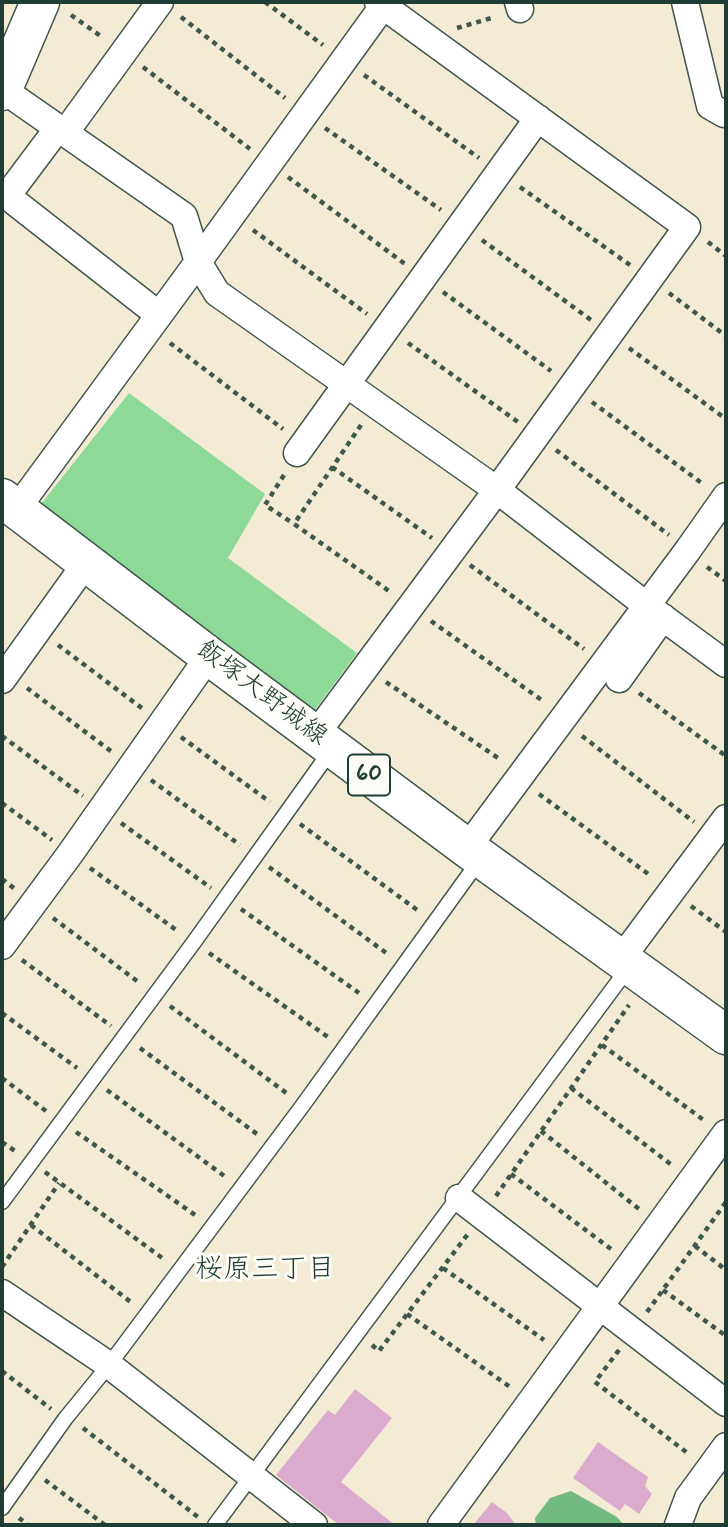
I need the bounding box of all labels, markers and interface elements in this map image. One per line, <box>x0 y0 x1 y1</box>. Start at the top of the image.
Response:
street label: 飯塚大野城線 <box>189 635 333 753</box>
road number: 60 <box>348 754 390 796</box>
district label: 桜原三丁目 <box>195 1254 335 1288</box>

